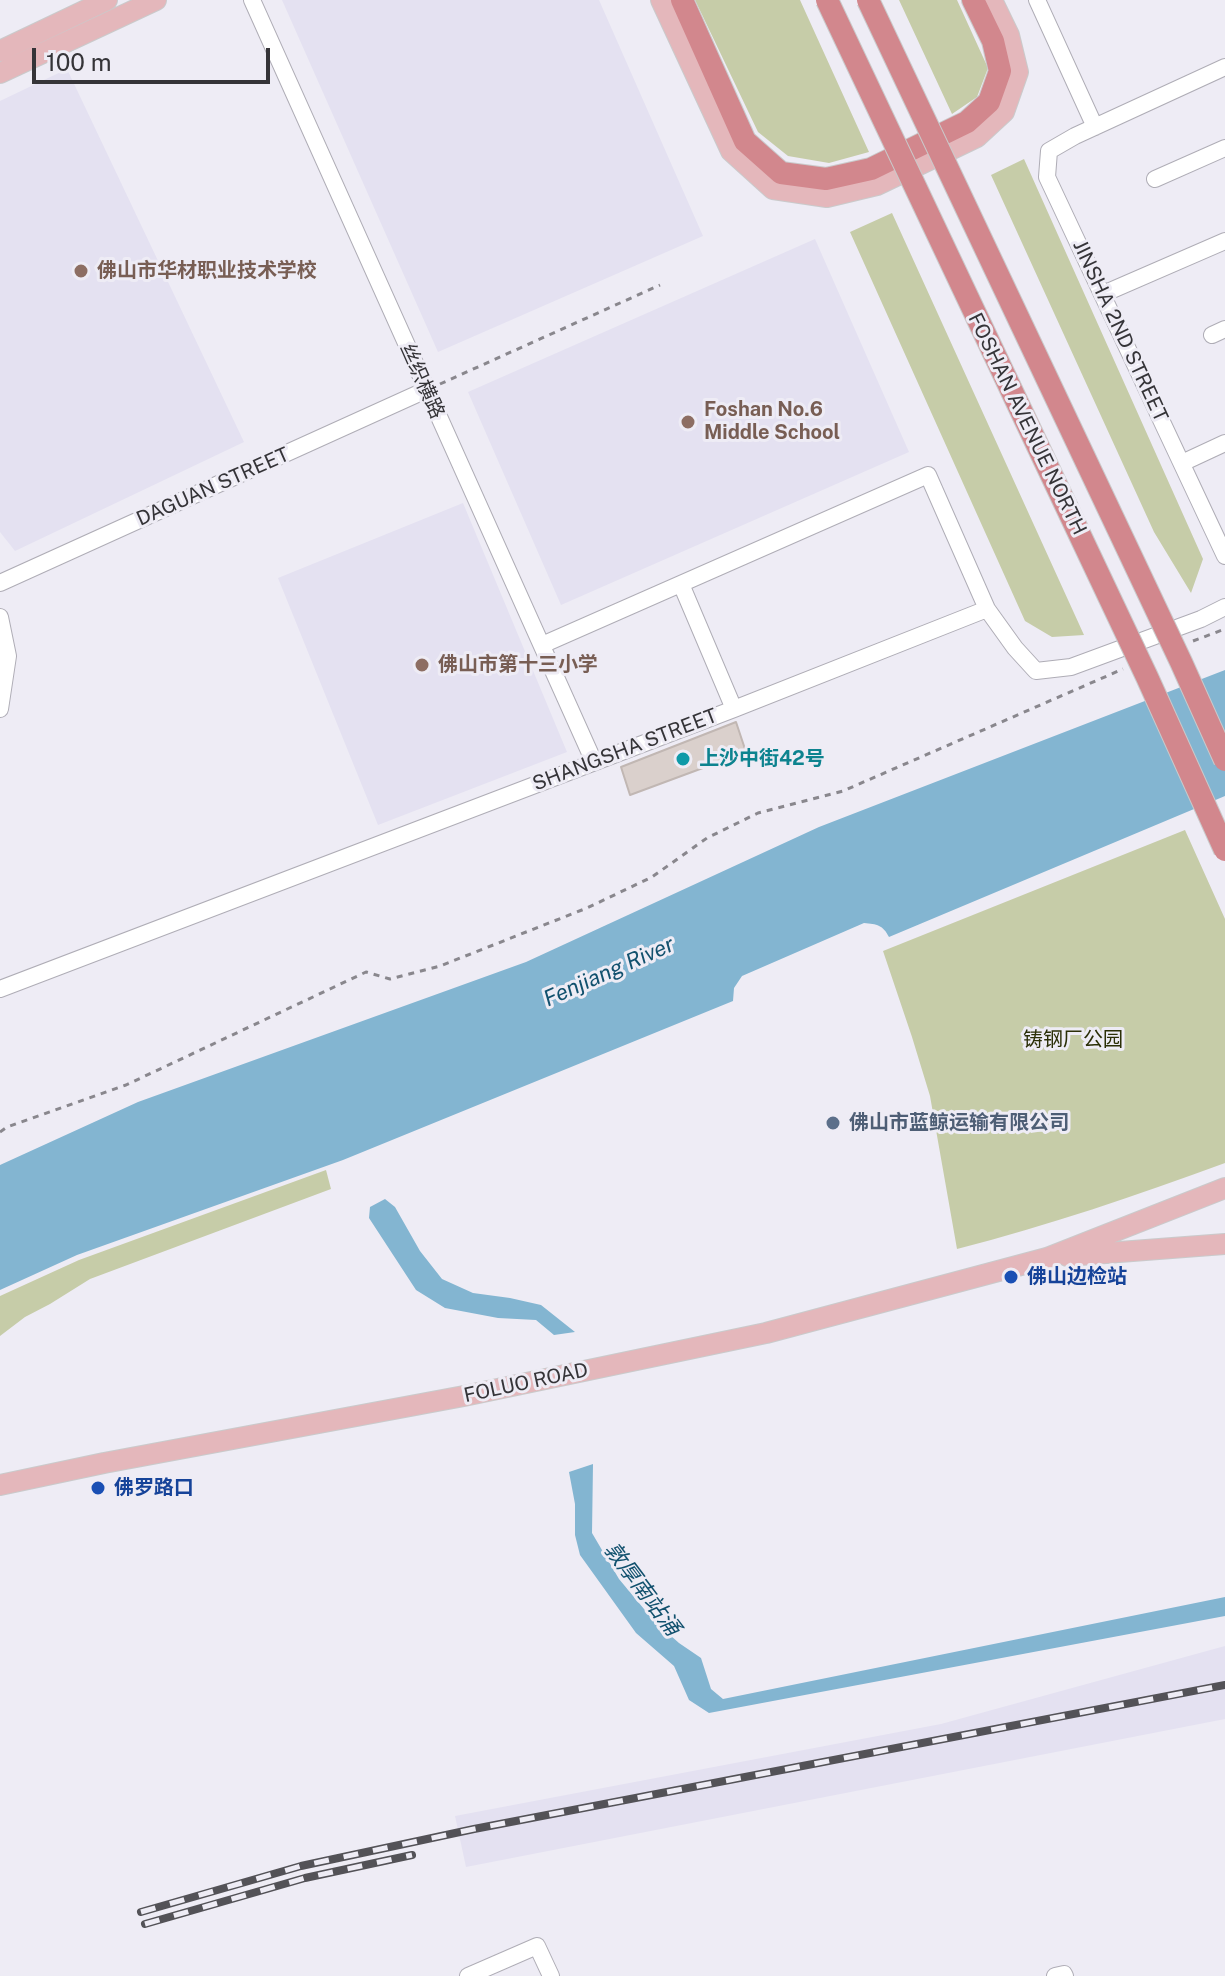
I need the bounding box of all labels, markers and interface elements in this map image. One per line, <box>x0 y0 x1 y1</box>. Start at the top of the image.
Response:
scale bar <box>36 32 274 82</box>
text: 100 m <box>46 48 112 76</box>
street label: JINSHA 2ND STREET <box>1067 236 1173 426</box>
place label: 佛山市华材职业技术学校 <box>97 259 317 283</box>
marker: 佛山市华材职业技术学校 <box>72 262 90 280</box>
street label: FOSHAN AVENUE NORTH <box>963 309 1091 539</box>
street label: 丝织横路 <box>395 340 449 422</box>
place label: Foshan No.6 Middle School <box>704 398 840 445</box>
marker: Foshan No.6 Middle School <box>679 413 697 431</box>
street label: DAGUAN STREET <box>133 443 293 531</box>
place label: 佛山市第十三小学 <box>438 653 598 677</box>
marker: 佛山市第十三小学 <box>413 656 431 674</box>
street label: SHANGSHA STREET <box>529 704 721 796</box>
place label: 上沙中街42号 <box>699 747 825 771</box>
marker: 上沙中街42号 <box>674 750 692 768</box>
water label: Fenjiang River <box>540 931 678 1013</box>
park label: 铸钢厂公园 <box>1023 1028 1123 1052</box>
place label: 佛山市蓝鲸运输有限公司 <box>849 1111 1069 1135</box>
marker: 佛山市蓝鲸运输有限公司 <box>824 1114 842 1132</box>
place label: 佛山边检站 <box>1027 1265 1127 1289</box>
marker: 佛山边检站 <box>1002 1268 1020 1286</box>
street label: FOLUO ROAD <box>462 1358 590 1408</box>
place label: 佛罗路口 <box>114 1476 194 1500</box>
marker: 佛罗路口 <box>89 1479 107 1497</box>
water label: 敦厚南站涌 <box>598 1537 686 1641</box>

